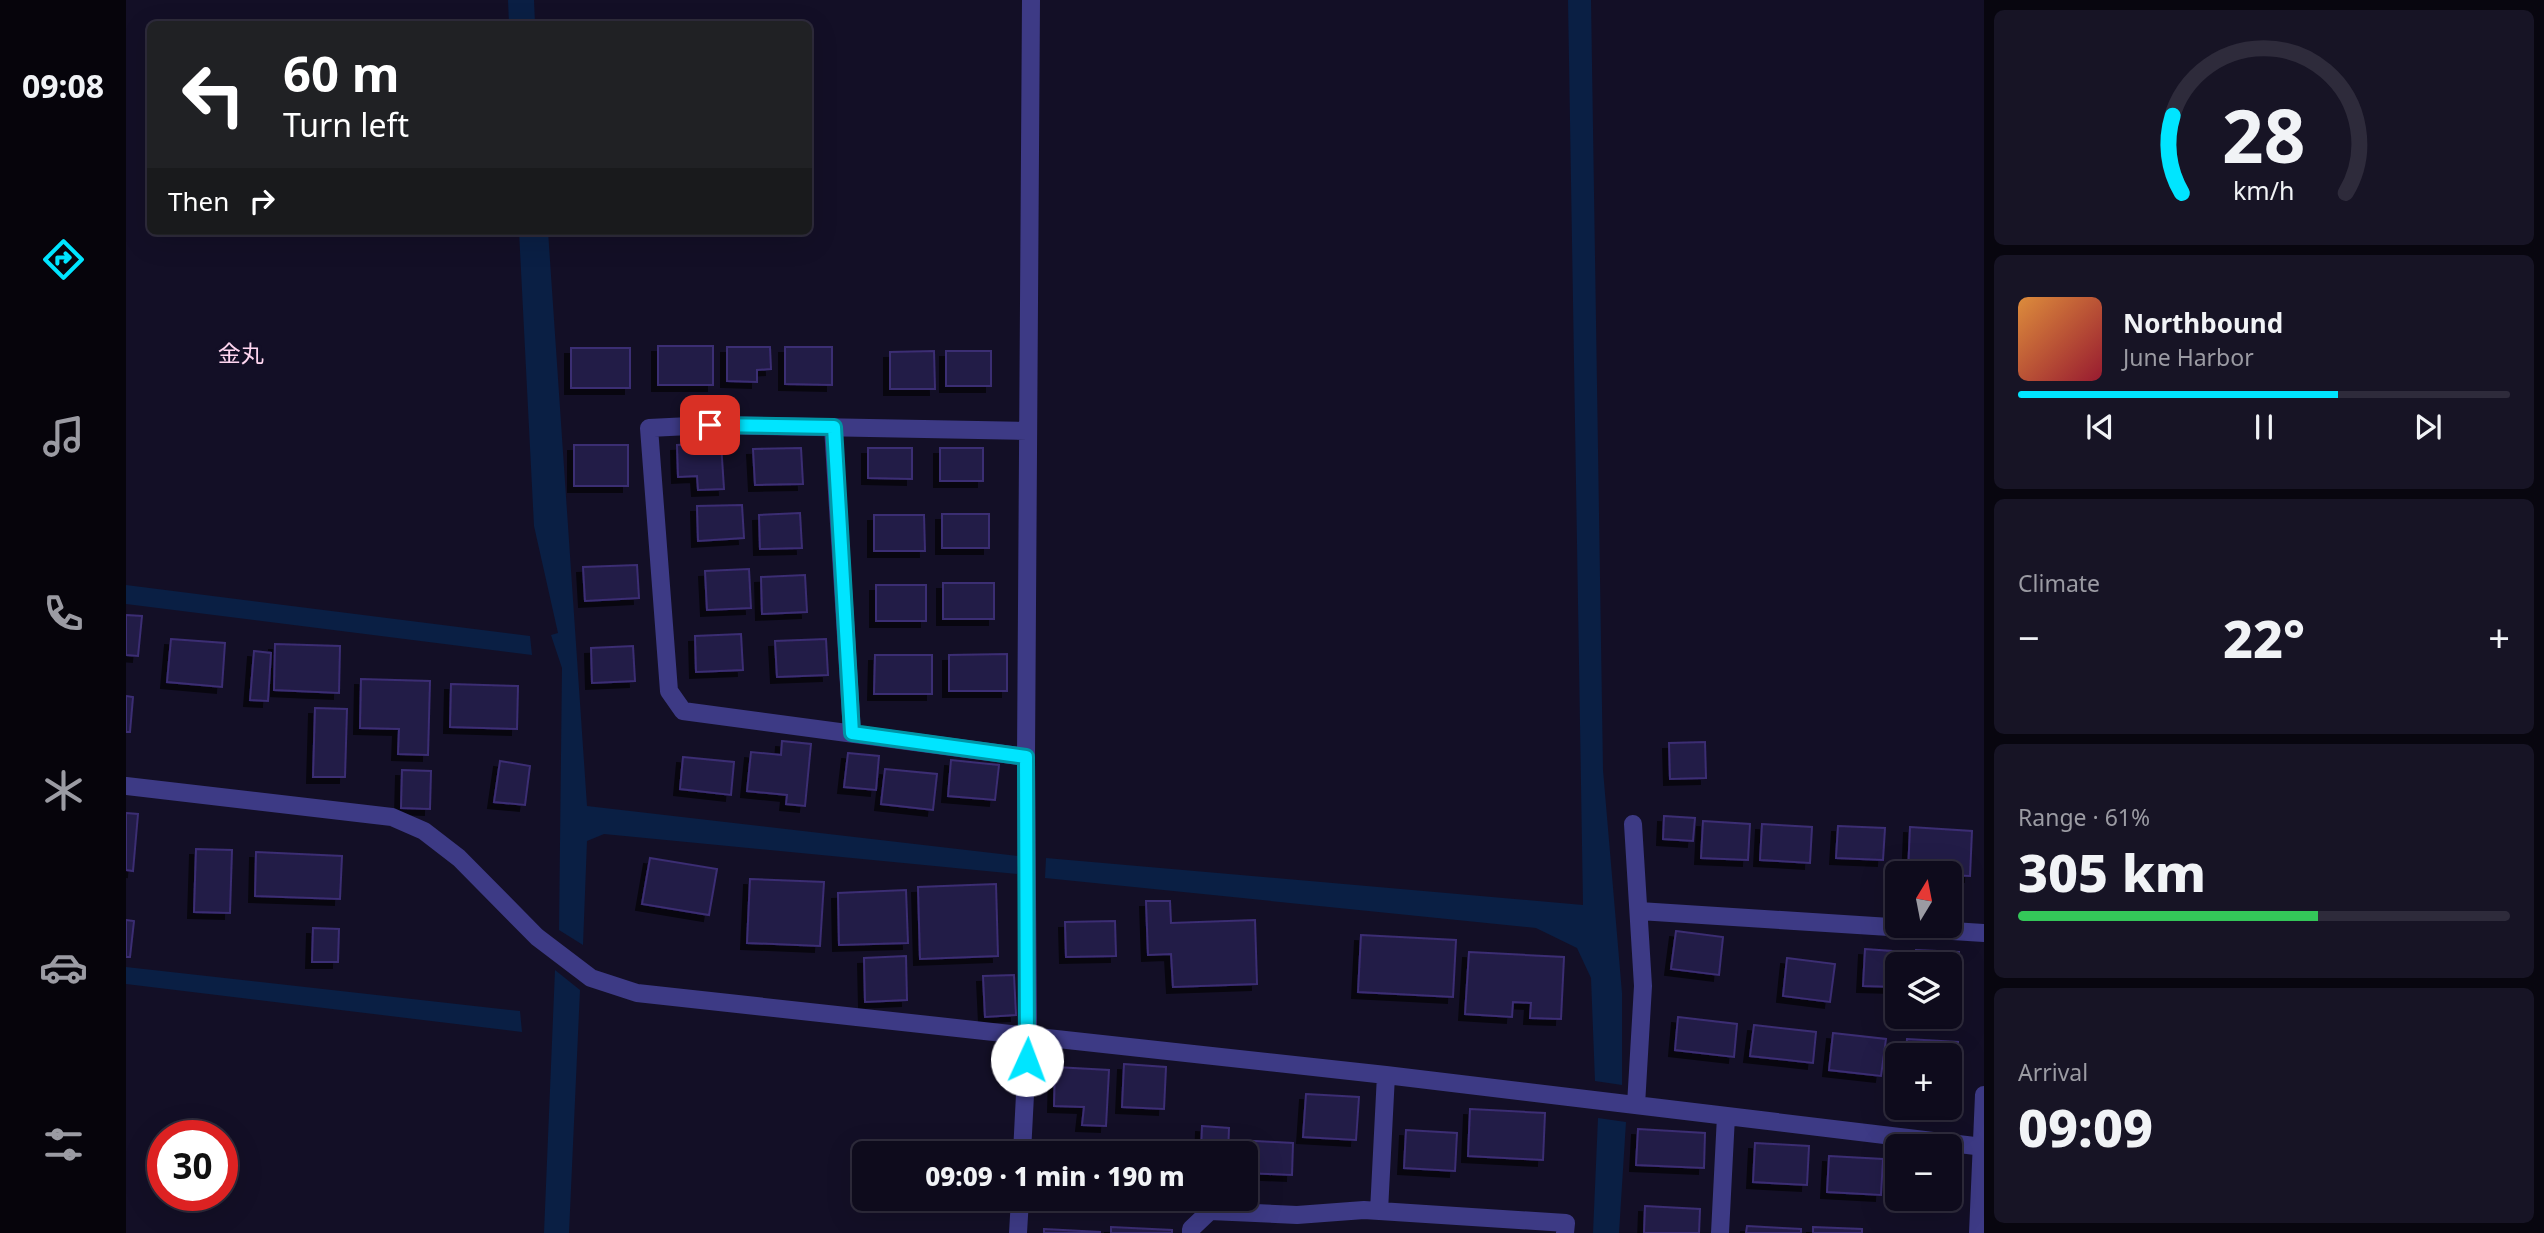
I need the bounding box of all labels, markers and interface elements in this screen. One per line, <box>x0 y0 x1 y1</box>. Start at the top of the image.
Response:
text: 60 m <box>283 40 400 106</box>
icon: left <box>168 49 259 140</box>
text: 09:08 <box>22 64 104 107</box>
text: 28 <box>2222 86 2306 185</box>
text: Turn left <box>283 103 409 146</box>
text: km/h <box>2233 173 2295 207</box>
icon: right <box>243 182 281 220</box>
text: Then <box>168 183 229 219</box>
icon: directions <box>39 235 88 284</box>
text: Northbound <box>2123 305 2283 341</box>
district label: 金丸 <box>218 337 264 369</box>
text: June Harbor <box>2123 341 2254 373</box>
pin <box>680 395 740 455</box>
icon: arrive <box>691 406 729 444</box>
icon: previous <box>2081 408 2119 446</box>
icon: pause <box>2245 408 2283 446</box>
icon: next <box>2409 408 2447 446</box>
icon: music <box>39 412 88 461</box>
text: Climate <box>2018 567 2100 599</box>
icon: phone <box>39 589 88 638</box>
text: 22° <box>2223 602 2305 673</box>
text: − <box>2018 611 2040 663</box>
text: + <box>2488 611 2510 663</box>
icon: climate <box>39 766 88 815</box>
text: Range · 61% <box>2018 801 2150 833</box>
text: 305 km <box>2018 836 2206 907</box>
north arrow <box>1885 861 1962 938</box>
map controls <box>1885 861 1962 1211</box>
icon: car <box>39 943 88 992</box>
button: layers <box>1885 952 1962 1029</box>
position arrow <box>990 1023 1064 1097</box>
button: + <box>1885 1043 1962 1120</box>
text: Arrival <box>2018 1056 2088 1088</box>
text: 09:09 <box>2018 1091 2153 1162</box>
icon: filters <box>39 1120 88 1169</box>
speed limit sign: 30 <box>147 1120 238 1211</box>
button: − <box>1885 1134 1962 1211</box>
text: 09:09 · 1 min · 190 m <box>925 1158 1185 1194</box>

